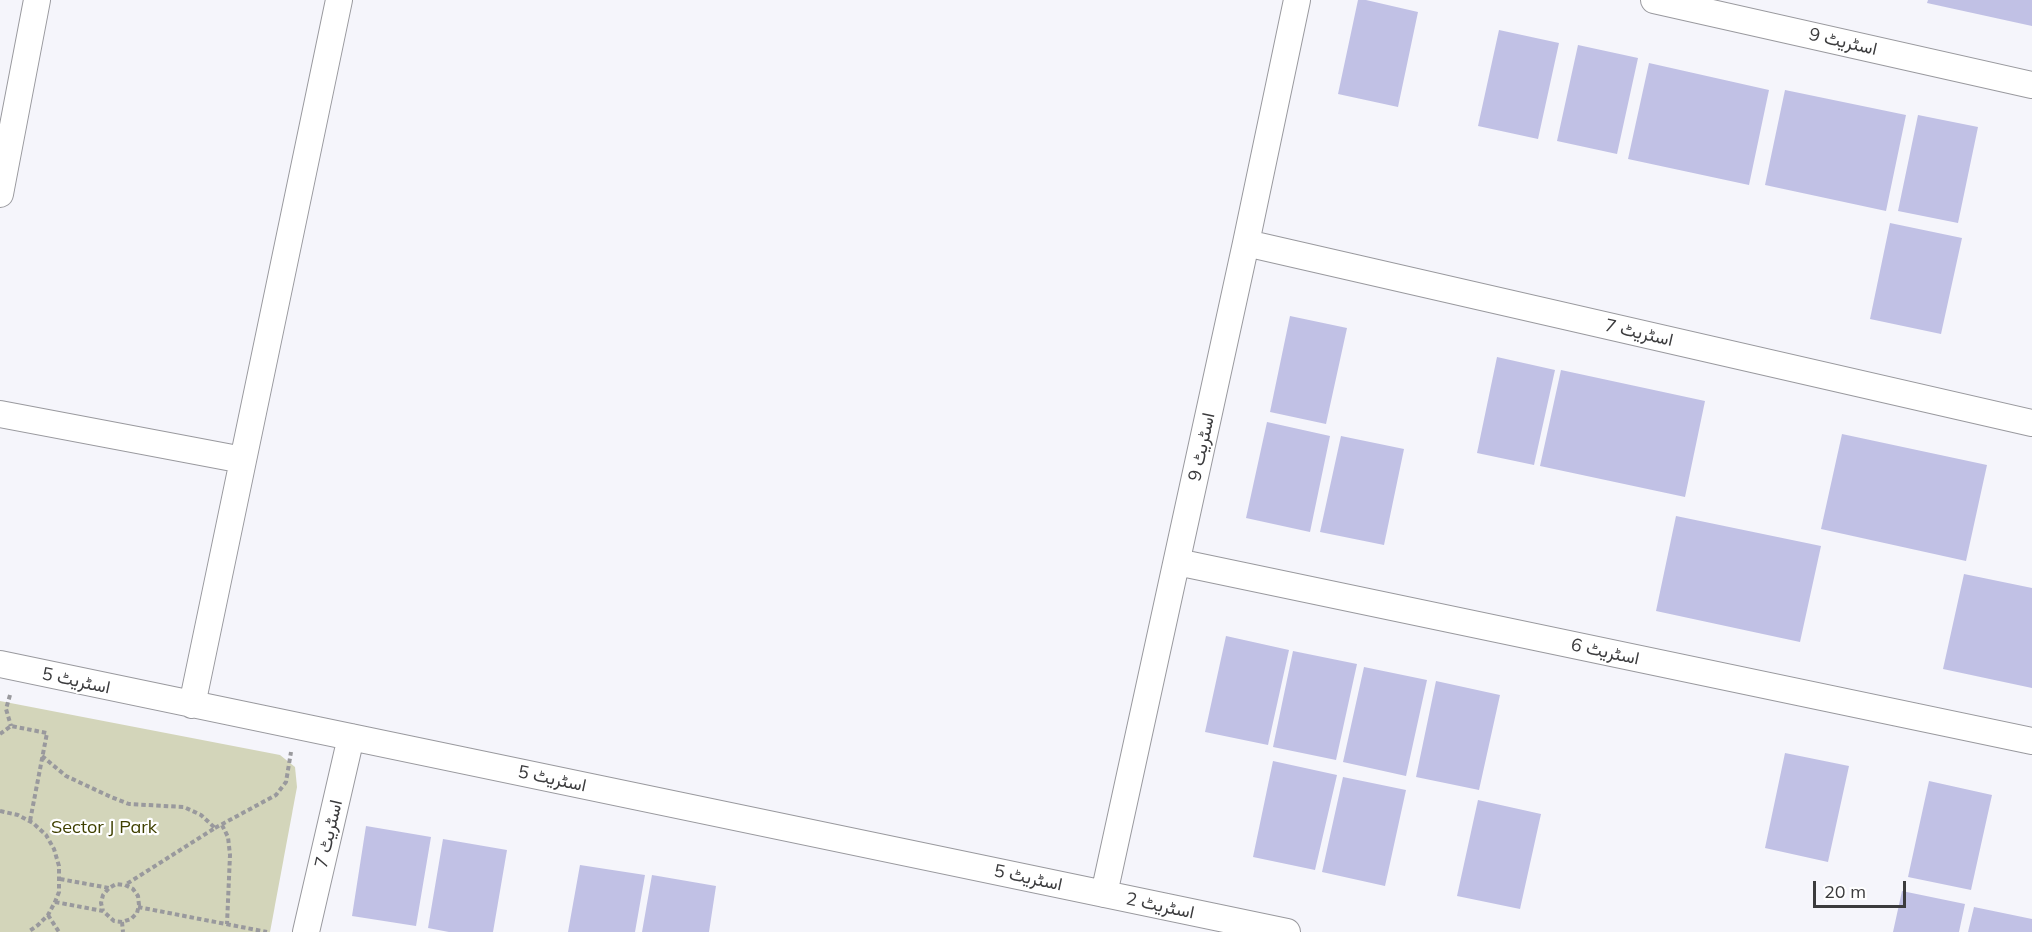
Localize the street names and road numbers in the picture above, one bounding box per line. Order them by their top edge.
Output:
street label: اسٹریٹ 9 [1807,24,1879,60]
street label: اسٹریٹ 7 [1603,315,1675,351]
street label: اسٹریٹ 9 [1184,411,1220,483]
street label: اسٹریٹ 6 [1569,634,1641,670]
street label: اسٹریٹ 5 [40,663,112,699]
street label: اسٹریٹ 5 [516,761,588,797]
street label: اسٹریٹ 7 [311,798,347,870]
street label: اسٹریٹ 5 [992,860,1064,896]
street label: اسٹریٹ 2 [1124,888,1196,924]

